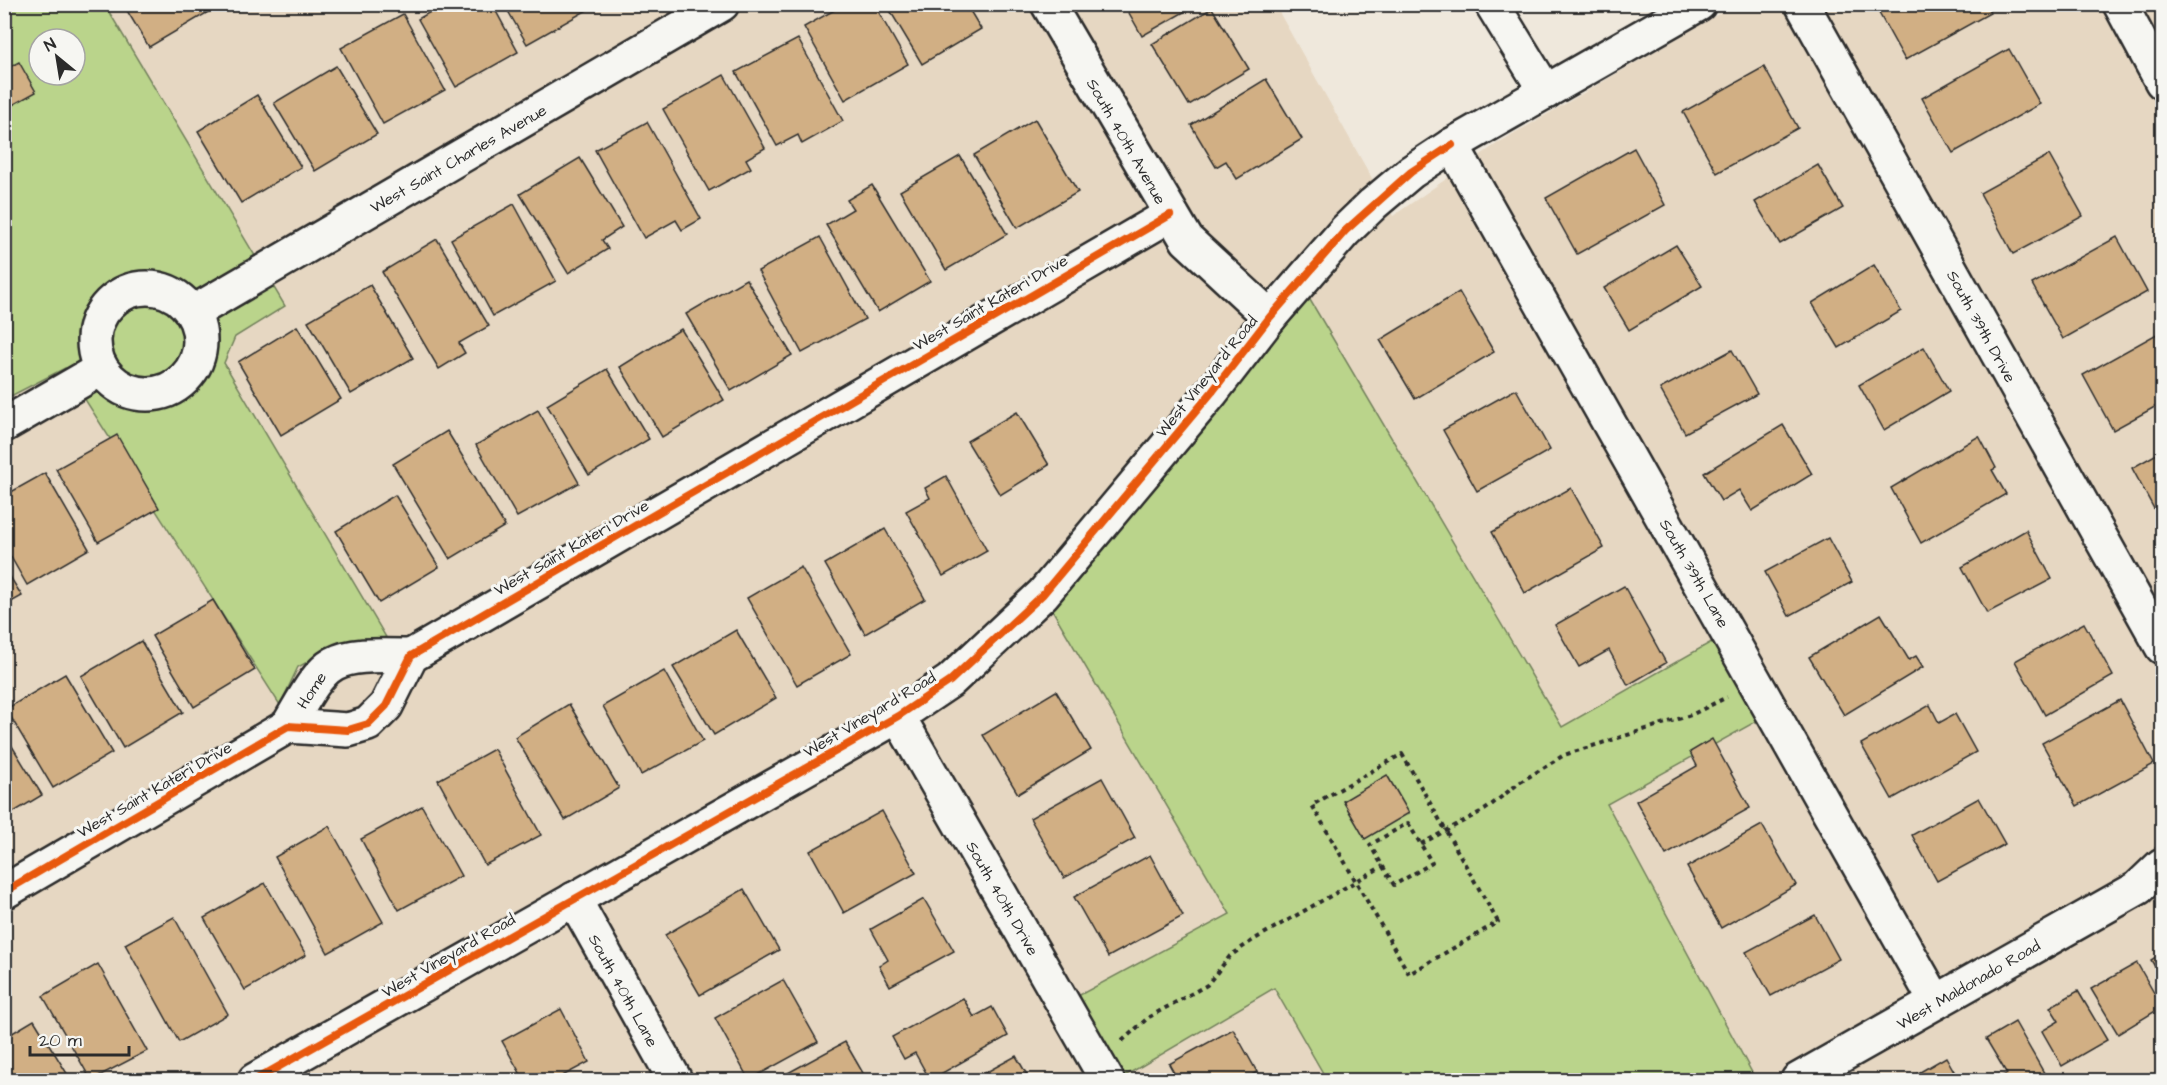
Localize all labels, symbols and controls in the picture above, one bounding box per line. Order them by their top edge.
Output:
north arrow [27,27,87,87]
text: N [40,33,60,57]
street label: South 40th Avenue [1081,75,1171,209]
street label: West Saint Charles Avenue [366,99,551,218]
street label: West Saint Kateri Drive [909,249,1072,356]
street label: South 39th Drive [1941,267,2021,387]
street label: West Vineyard Road [1151,311,1264,443]
street label: West Saint Kateri Drive [490,494,653,601]
street label: South 39th Lane [1654,515,1734,632]
street label: West Vineyard Road [799,667,940,764]
street label: Home [292,668,332,713]
street label: West Saint Kateri Drive [73,736,236,843]
street label: South 40th Drive [960,837,1044,960]
street label: West Vineyard Road [378,909,520,1004]
street label: South 40th Lane [583,930,663,1051]
street label: West Maldonado Road [1893,935,2044,1035]
scale bar [30,1019,129,1057]
text: 20 m [39,1028,82,1053]

